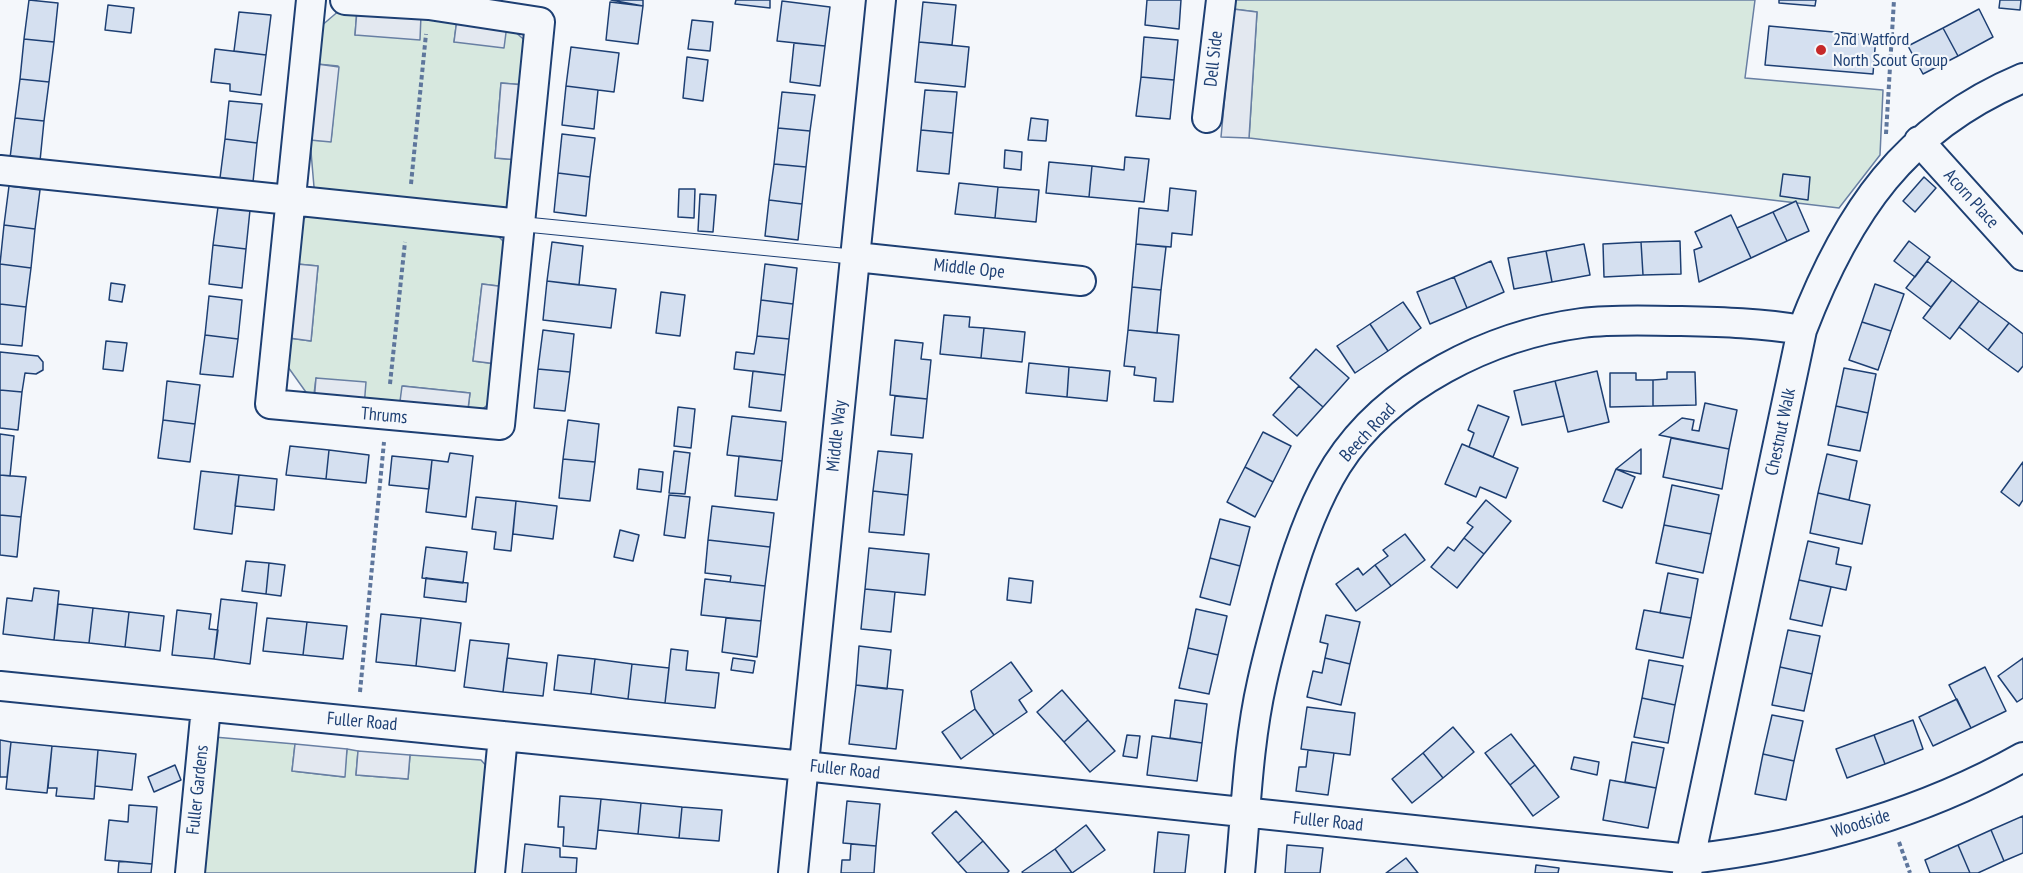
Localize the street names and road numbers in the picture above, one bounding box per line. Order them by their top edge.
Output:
street label: Dell Side [1200,30,1228,88]
street label: Acorn Place [1939,165,2003,233]
street label: Middle Ope [932,255,1006,283]
street label: Chestnut Walk [1761,386,1801,478]
street label: Middle Way [823,399,851,473]
street label: Beech Road [1336,399,1400,467]
street label: Thrums [360,403,408,429]
street label: Fuller Road [326,708,398,736]
street label: Fuller Gardens [183,744,213,836]
street label: Fuller Road [809,756,881,784]
street label: Woodside [1829,805,1893,843]
street label: Fuller Road [1292,808,1364,836]

